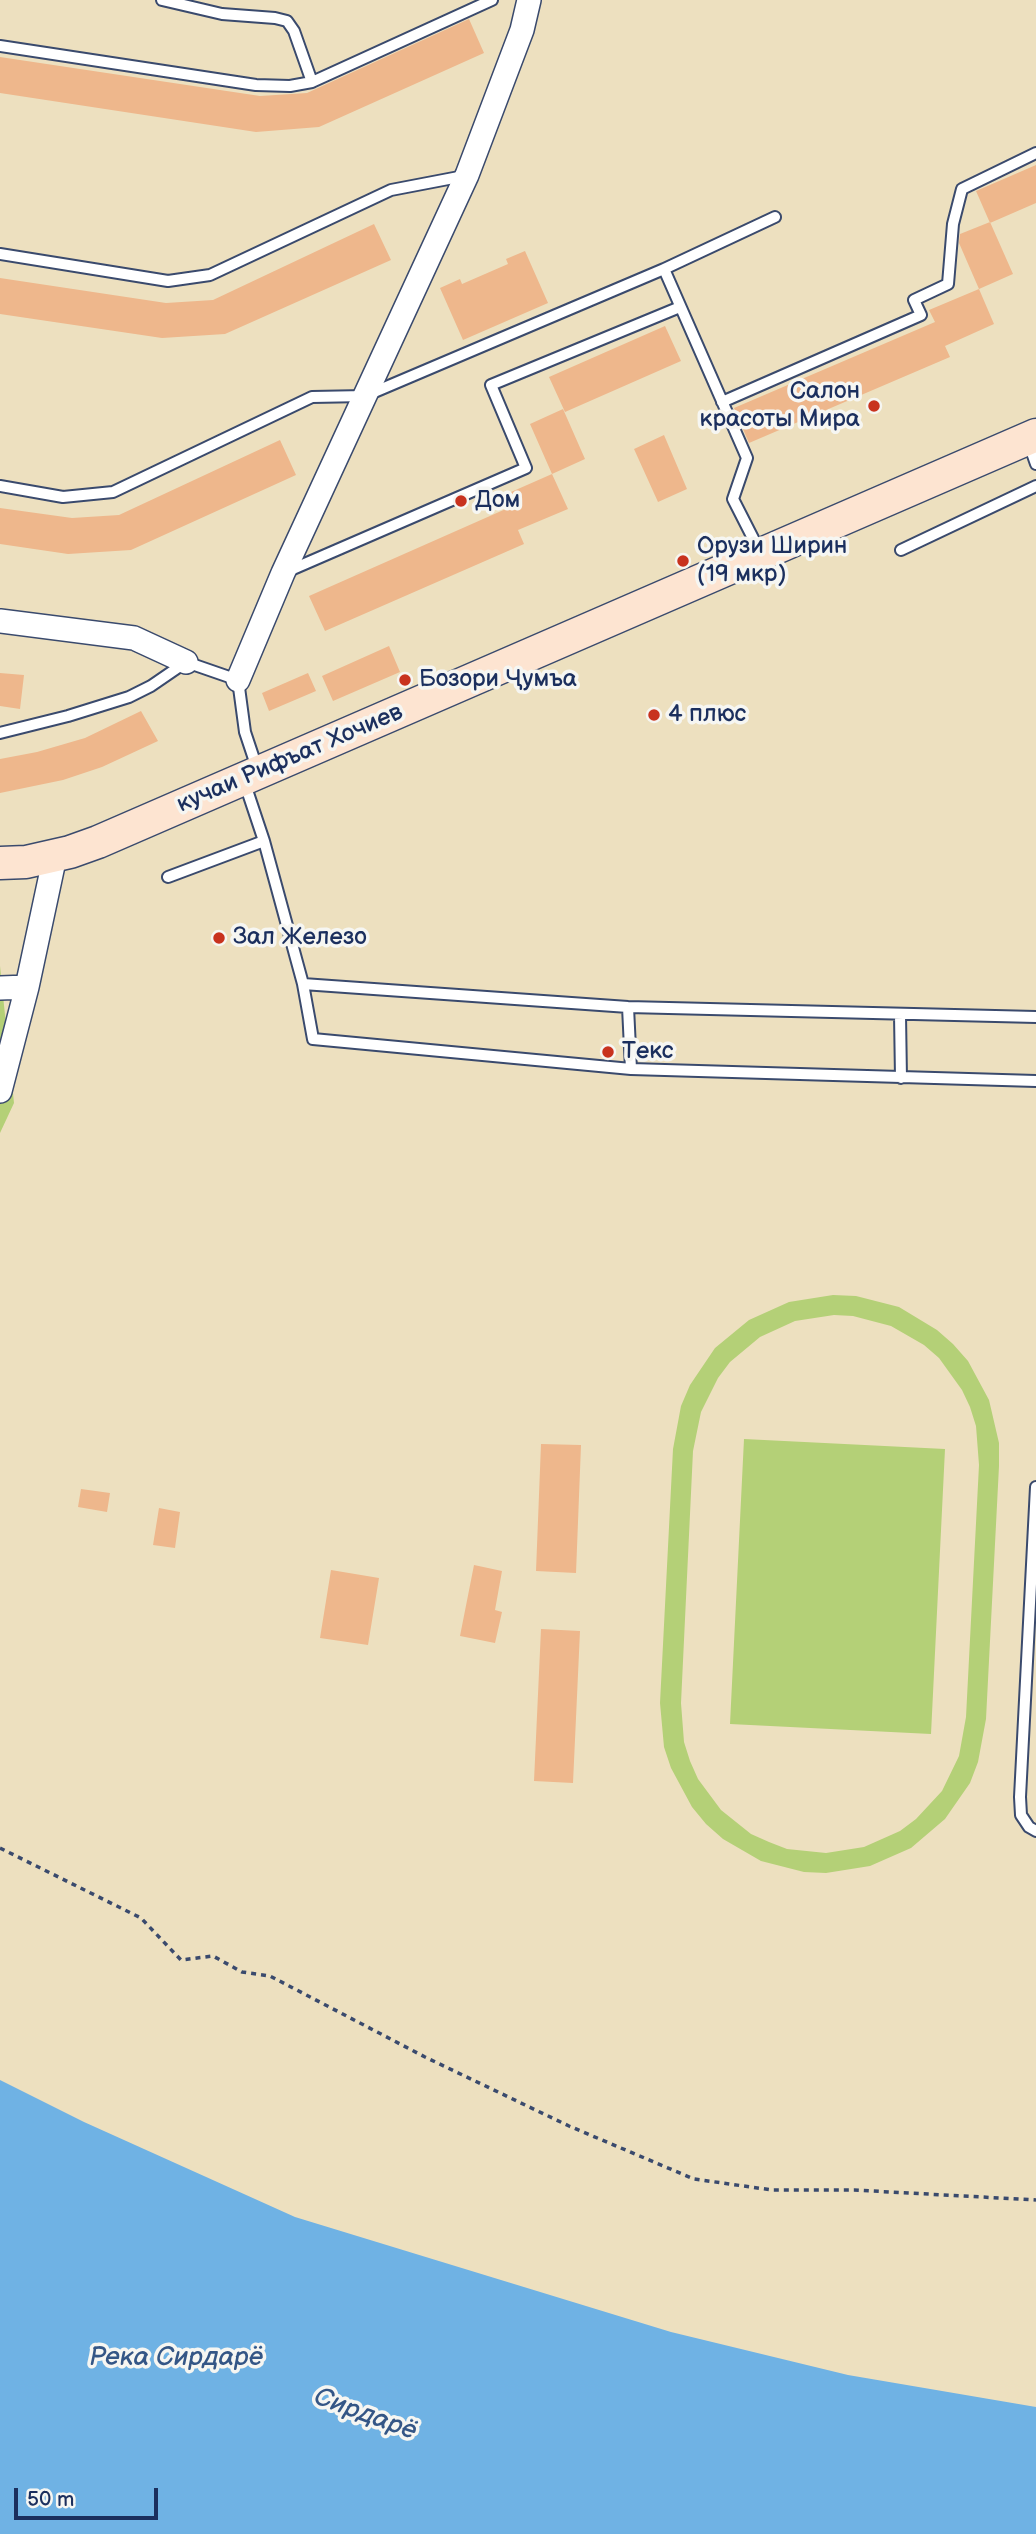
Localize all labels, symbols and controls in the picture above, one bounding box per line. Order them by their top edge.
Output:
place label: Салон красоты Мира [700,378,860,434]
marker: Салон красоты Мира [866,398,882,414]
place label: Дом [475,487,520,515]
marker: Дом [453,493,469,509]
place label: Орузи Ширин (19 мкр) [697,533,847,589]
marker: Орузи Ширин (19 мкр) [675,553,691,569]
place label: Бозори Ҷумъа [419,666,577,694]
marker: Бозори Ҷумъа [397,672,413,688]
street label: кучаи Рифъат Хочиев [173,698,407,820]
place label: 4 плюс [668,701,746,729]
marker: 4 плюс [646,707,662,723]
place label: Зал Железо [233,924,367,952]
marker: Зал Железо [211,930,227,946]
place label: Текс [622,1038,673,1066]
marker: Текс [600,1044,616,1060]
water label: Река Сирдарё [89,2342,263,2374]
water label: Сирдарё [309,2382,421,2448]
scale bar [18,2474,161,2518]
text: 50 m [27,2487,74,2512]

